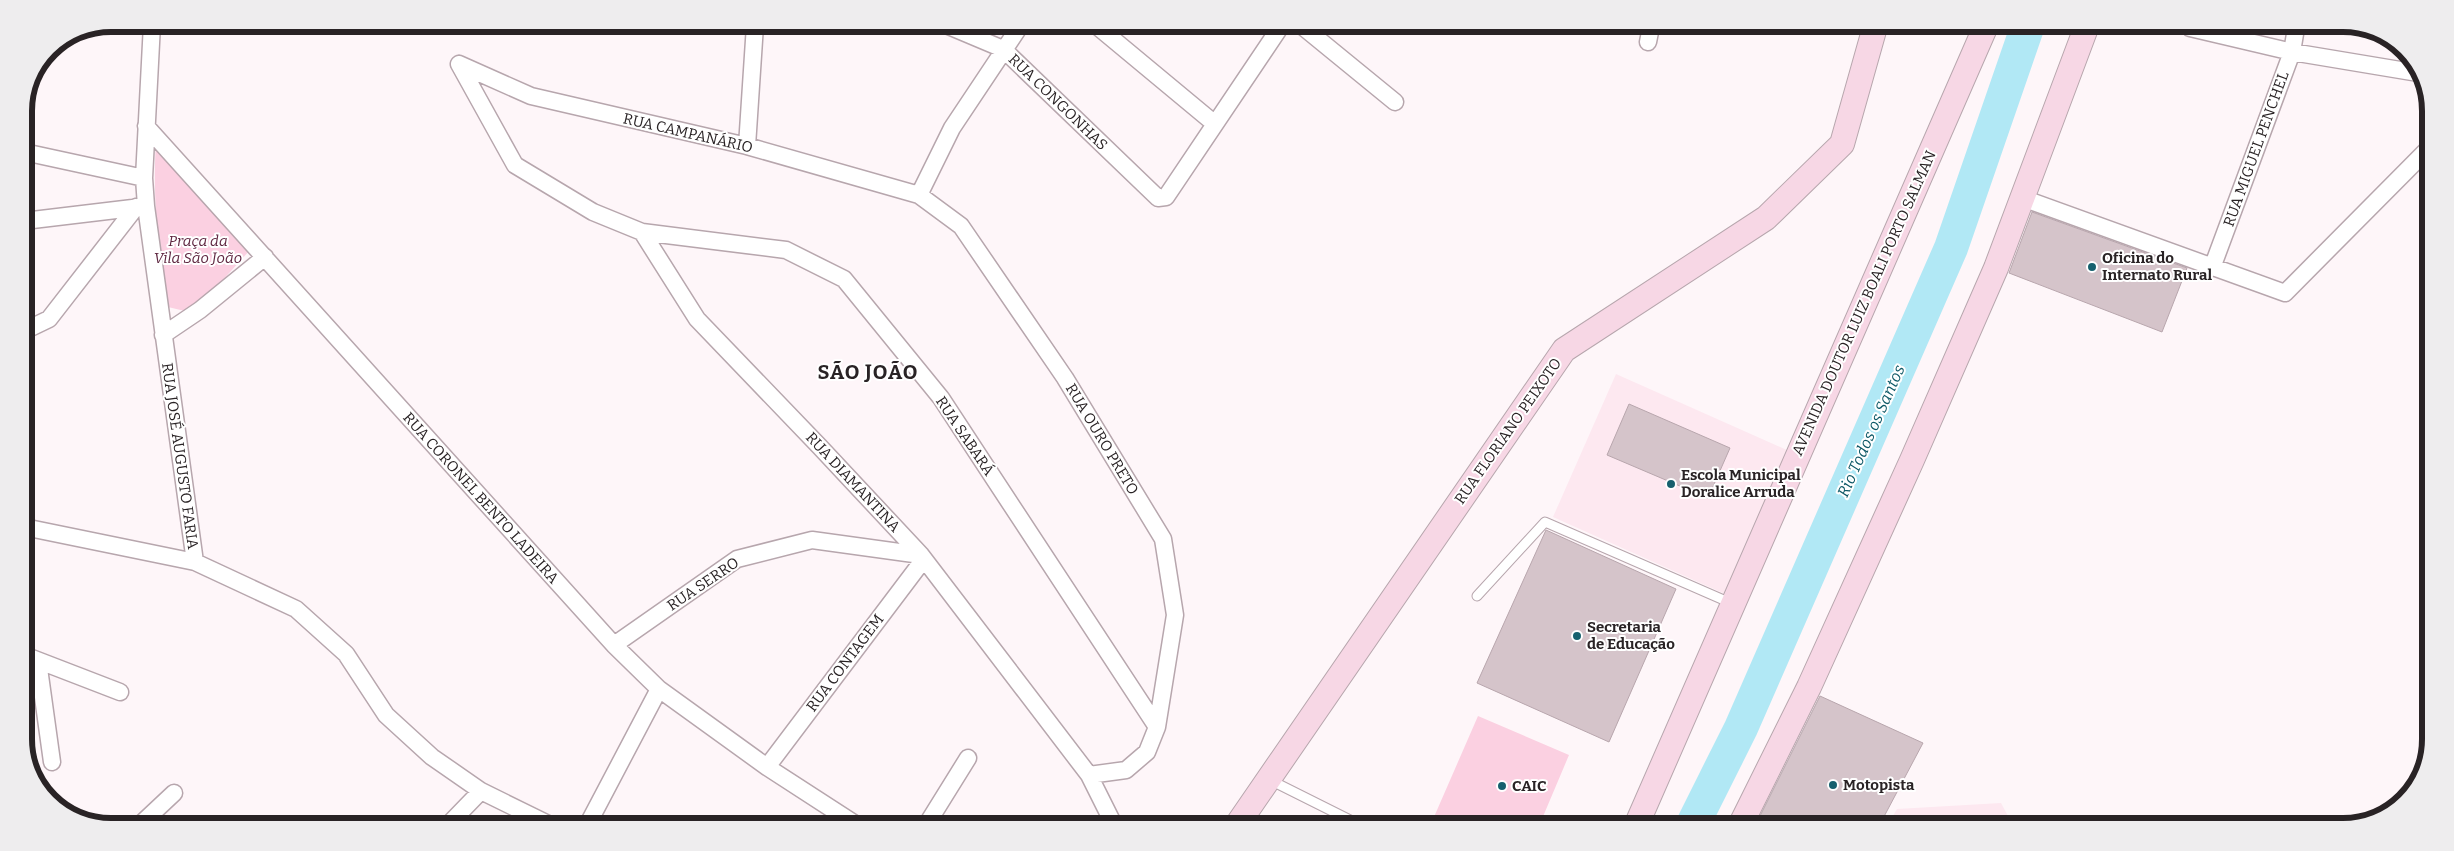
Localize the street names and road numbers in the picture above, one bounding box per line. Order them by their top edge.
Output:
street label: RUA CONGONHAS [1005,50,1111,154]
street label: RUA MIGUEL PENCHEL [2219,69,2293,229]
street label: RUA CAMPANÁRIO [621,109,755,157]
street label: AVENIDA DOUTOR LUIZ BOALI PORTO SALMAN [1788,148,1940,458]
street label: RUA FLORIANO PEIXOTO [1451,355,1565,507]
street label: RUA JOSÉ AUGUSTO FARIA [158,362,202,551]
street label: RUA OURO PRETO [1062,380,1142,498]
street label: RUA SABARÁ [932,393,998,479]
street label: RUA CORONEL BENTO LADEIRA [399,409,563,588]
street label: RUA DIAMANTINA [802,428,904,536]
street label: RUA SERRO [664,553,742,615]
street label: RUA CONTAGEM [803,611,887,715]

